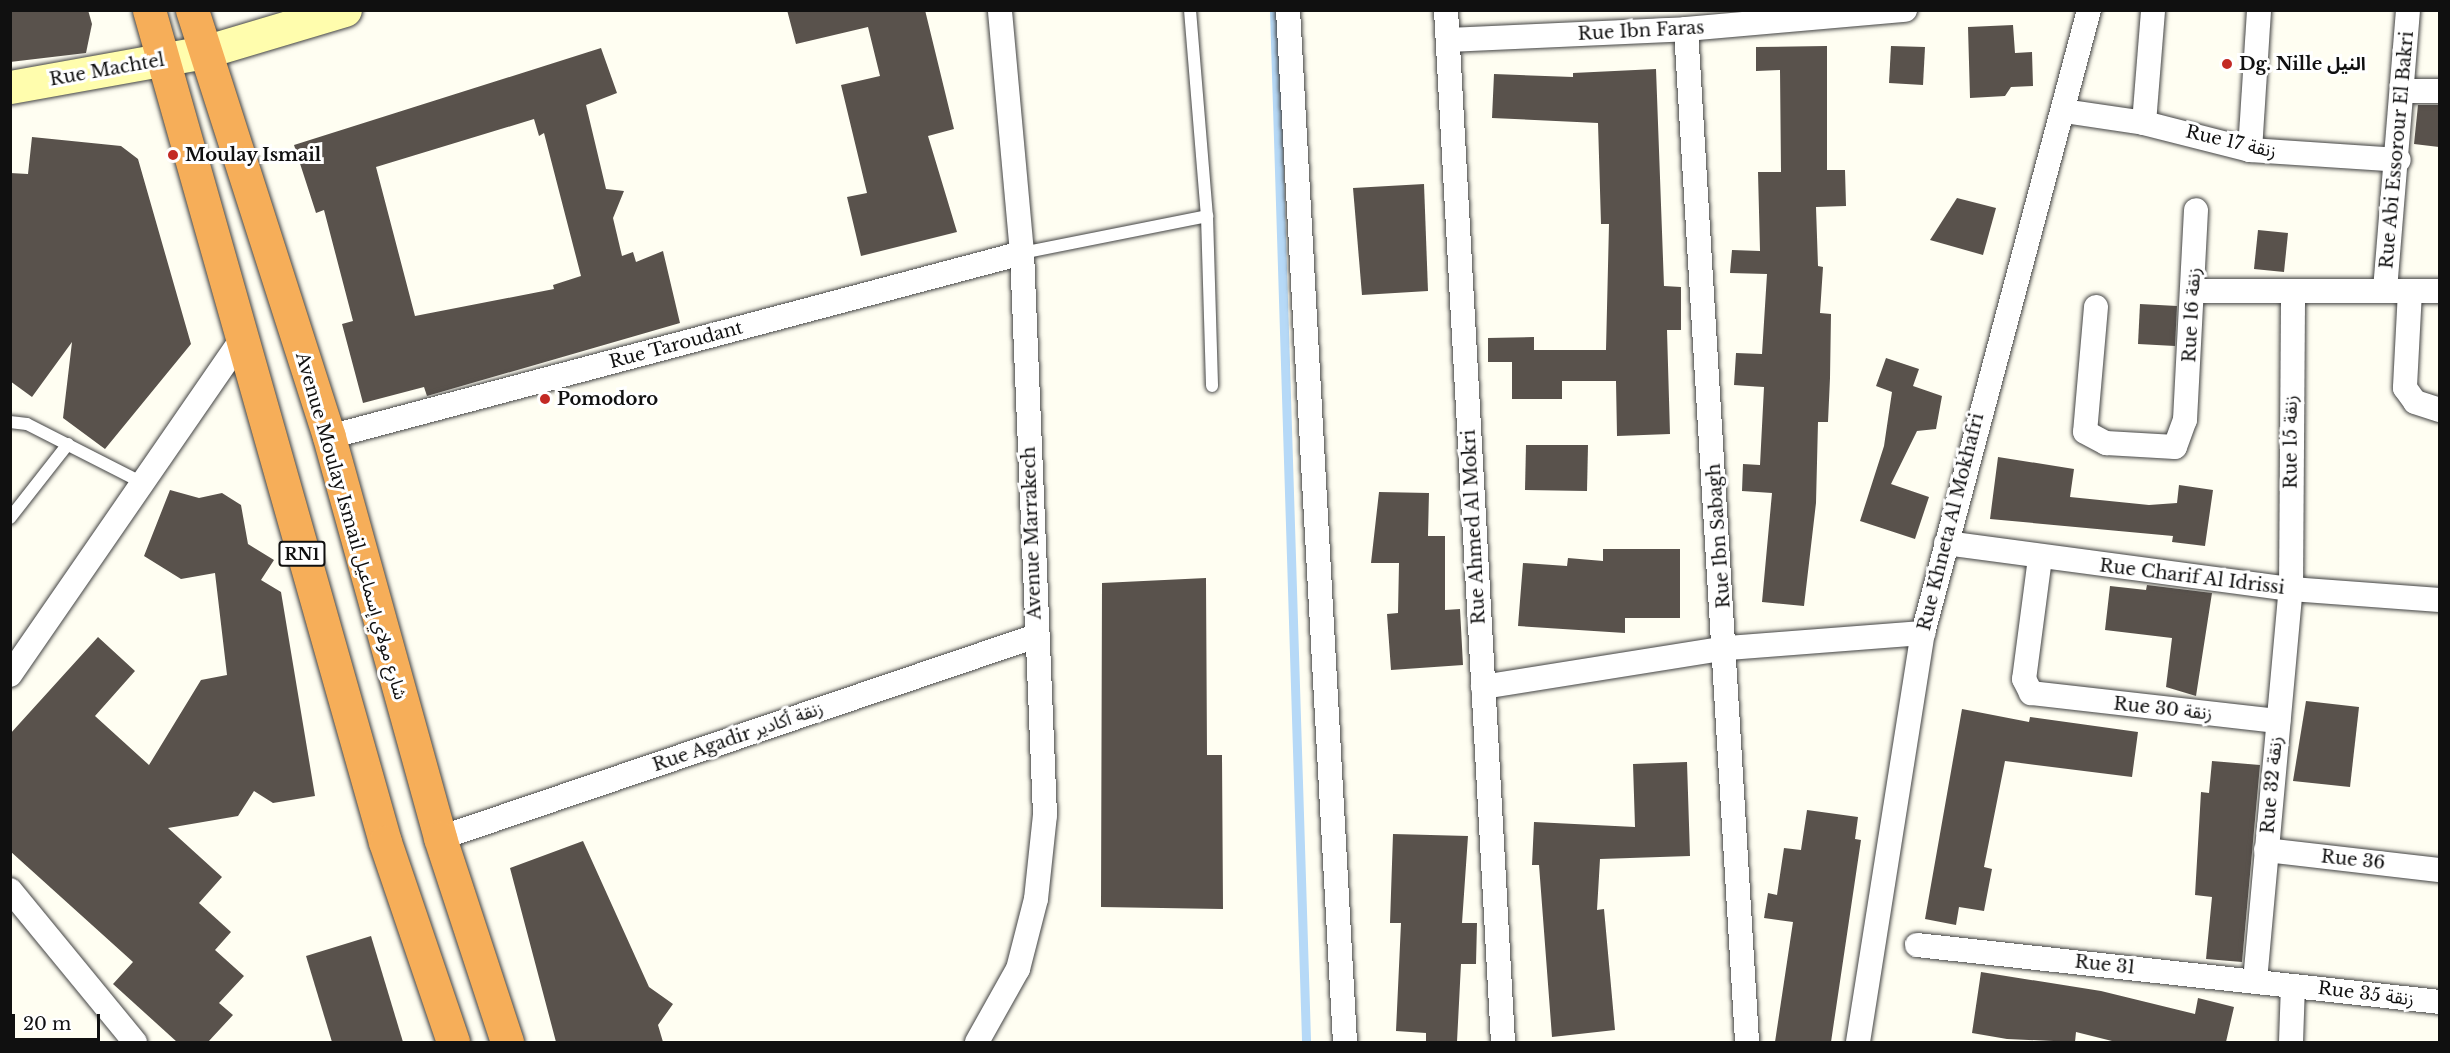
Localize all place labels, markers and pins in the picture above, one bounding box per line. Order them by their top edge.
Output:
place label: Dg. Nille النيل [2239,53,2366,75]
marker: Dg. Nille النيل [2220,57,2234,71]
place label: Moulay Ismail [185,144,322,166]
marker: Moulay Ismail [166,148,180,162]
place label: Pomodoro [557,388,658,410]
marker: Pomodoro [538,392,552,406]

